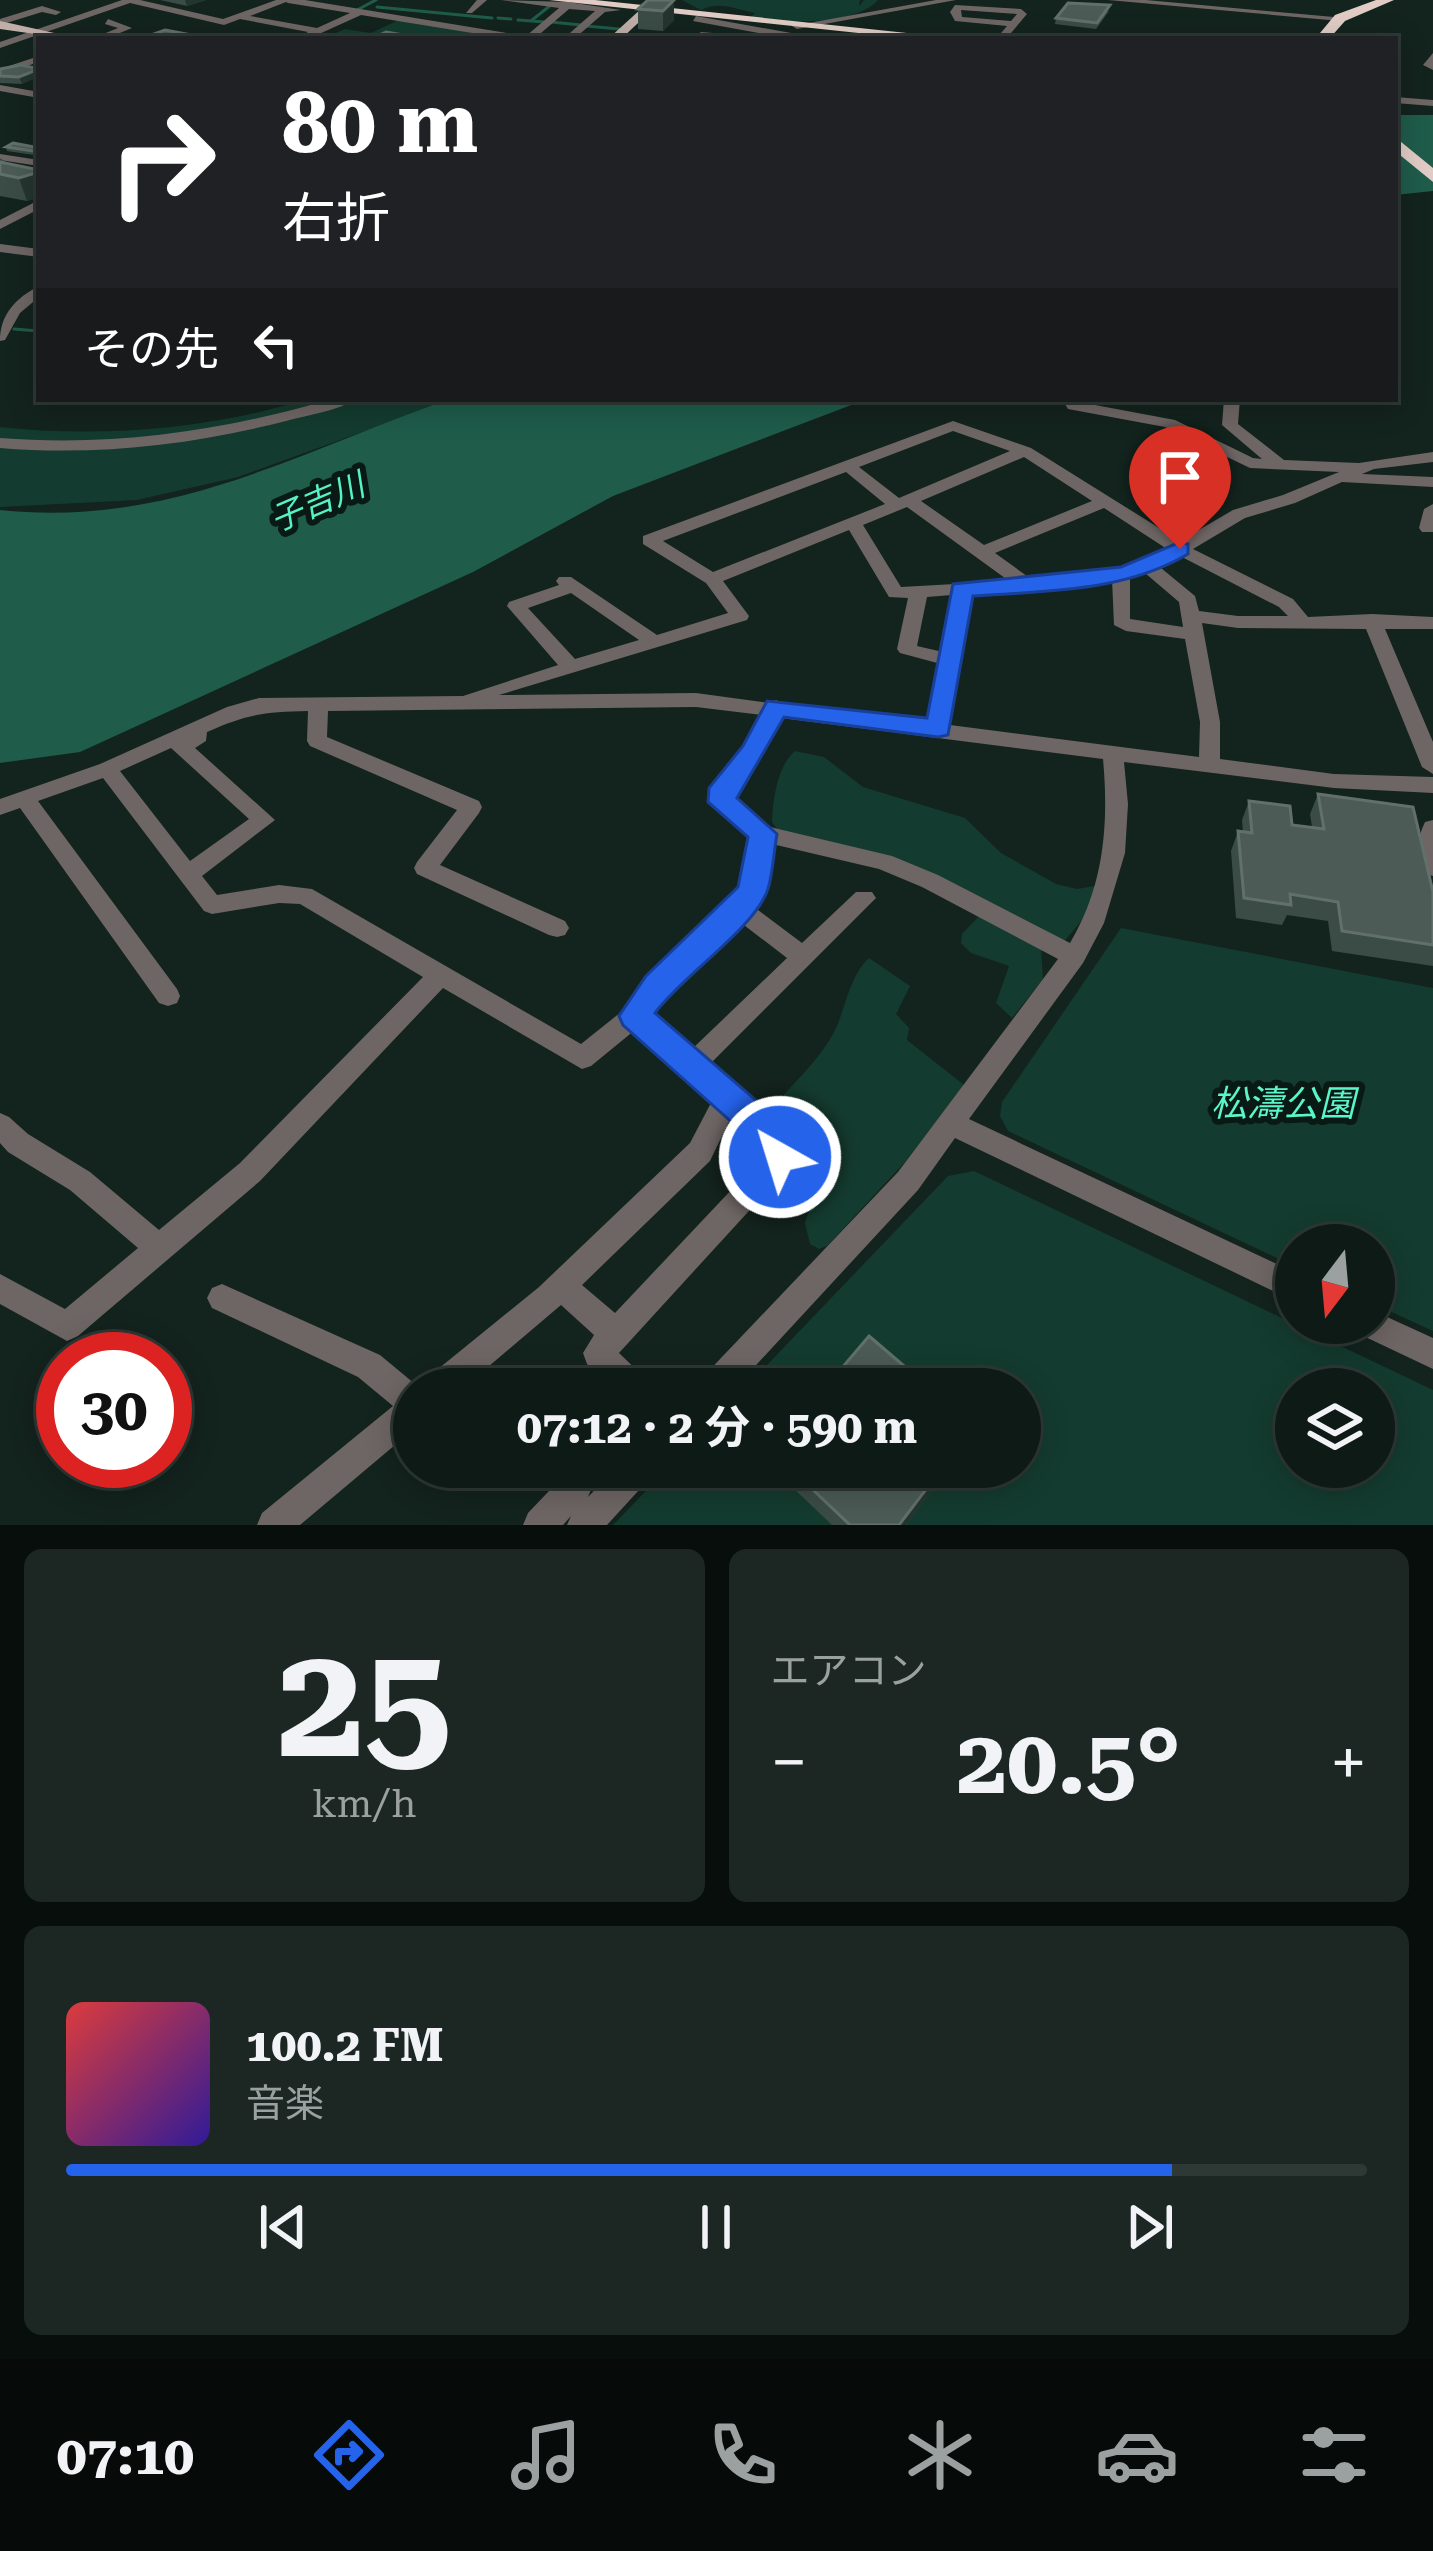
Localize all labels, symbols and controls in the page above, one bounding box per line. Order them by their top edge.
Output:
text: 80 m [282,74,478,172]
icon: right [84,84,240,240]
text: 右折 [282,187,390,250]
icon: left [243,312,309,378]
text: その先 [84,323,219,376]
pin [1129,426,1231,549]
icon: arrive [1147,444,1213,510]
water label: 子吉川 [264,464,373,539]
park label: 松濤公園 [1211,1083,1360,1125]
position arrow [717,1094,843,1220]
north arrow [1275,1224,1395,1344]
map controls [1275,1224,1395,1488]
speed limit sign: 30 [36,1332,192,1488]
button: layers [1275,1368,1395,1488]
text: 07:12 · 2 分 · 590 m [517,1401,917,1454]
text: 25 [277,1611,452,1794]
text: エアコン [771,1648,927,1694]
text: 20.5° [957,1710,1181,1815]
text: − [771,1724,807,1801]
text: + [1330,1724,1367,1801]
text: km/h [312,1781,416,1827]
text: 100.2 FM [246,2019,444,2072]
text: 音楽 [246,2081,324,2127]
icon: previous [250,2194,316,2260]
icon: pause [683,2194,749,2260]
icon: next [1117,2194,1183,2260]
icon: directions [307,2413,391,2497]
icon: music [504,2413,588,2497]
icon: phone [701,2413,785,2497]
icon: climate [898,2413,982,2497]
icon: car [1095,2413,1179,2497]
icon: filters [1292,2413,1376,2497]
text: 07:10 [57,2424,194,2487]

